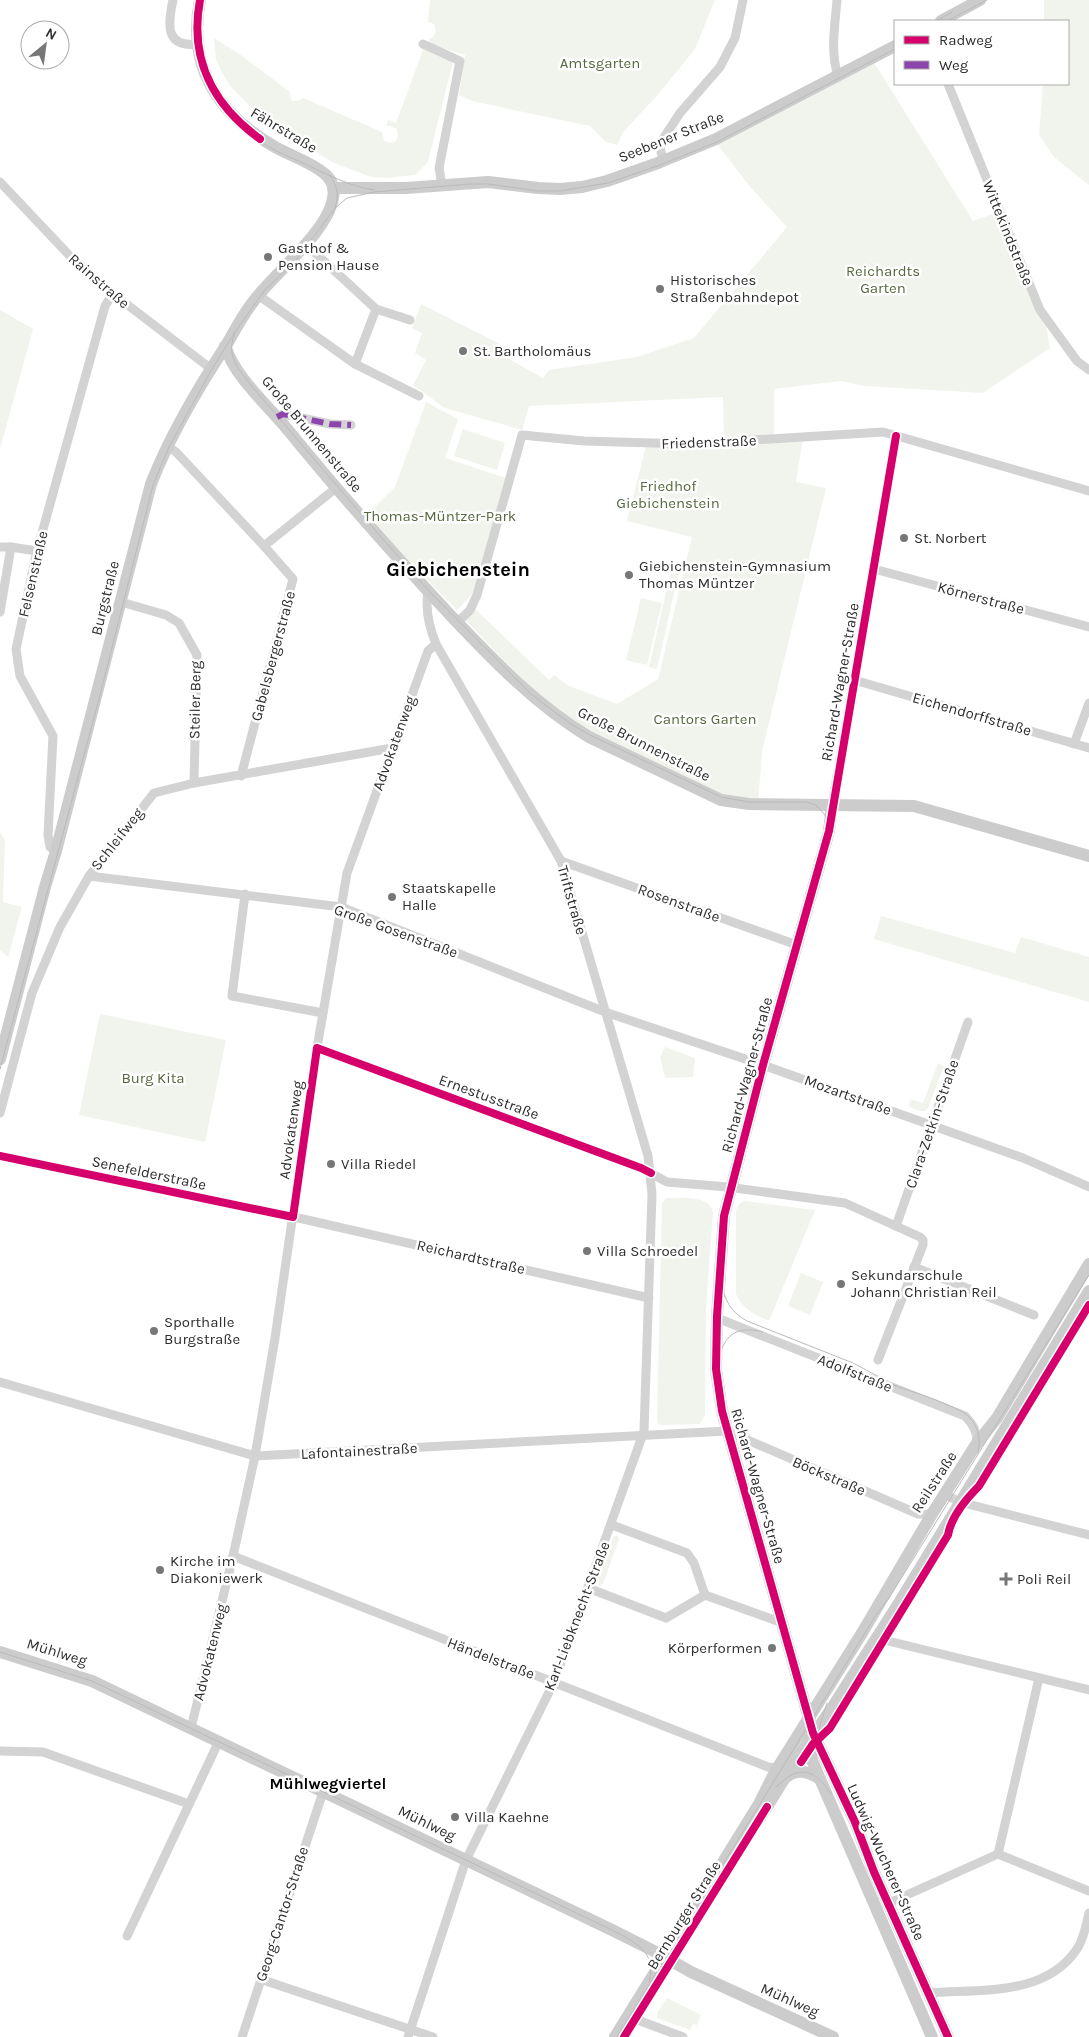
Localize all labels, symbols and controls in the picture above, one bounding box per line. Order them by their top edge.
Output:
north arrow [20,20,70,70]
legend [894,20,1069,85]
text: N [43,24,60,44]
text: Radweg [939,31,993,49]
park label: Amtsgarten [560,54,640,72]
text: Weg [939,56,969,74]
street label: Fährstraße [248,103,320,157]
street label: Seebener Straße [616,108,726,166]
street label: Wittekindstraße [979,178,1037,288]
place label: Gasthof & Pension Hause [278,239,379,274]
street label: Rainstraße [65,250,133,312]
marker: Gasthof & Pension Hause [262,251,274,263]
park label: Reichardts Garten [846,262,920,297]
place label: Historisches Straßenbahndepot [670,271,799,306]
marker: Historisches Straßenbahndepot [654,283,666,295]
place label: St. Bartholomäus [473,342,592,360]
marker: St. Bartholomäus [457,345,469,357]
street label: Große Brunnenstraße [258,372,366,496]
street label: Friedenstraße [661,431,757,453]
park label: Friedhof Giebichenstein [616,477,720,512]
park label: Thomas-Müntzer-Park [364,507,516,525]
street label: Felsenstraße [14,529,52,619]
place label: St. Norbert [914,529,987,547]
marker: St. Norbert [898,532,910,544]
place label: Giebichenstein-Gymnasium Thomas Müntzer [639,557,831,592]
district label: Giebichenstein [386,558,530,581]
street label: Burgstraße [87,559,123,637]
marker: Giebichenstein-Gymnasium Thomas Müntzer [623,569,635,581]
street label: Körnerstraße [936,578,1026,618]
street label: Gabelsbergerstraße [247,589,299,723]
street label: Richard-Wagner-Straße [817,601,863,763]
street label: Steiler Berg [185,660,205,739]
street label: Eichendorffstraße [910,688,1034,740]
street label: Advokatenweg [369,693,420,793]
street label: Große Brunnenstraße [575,703,713,785]
park label: Cantors Garten [654,710,756,728]
street label: Schleifweg [87,804,147,874]
street label: Triftstraße [554,863,590,937]
place label: Staatskapelle Halle [402,879,496,914]
street label: Rosenstraße [635,880,723,926]
marker: Staatskapelle Halle [386,891,398,903]
street label: Große Gosenstraße [332,900,460,962]
street label: Richard-Wagner-Straße [718,995,776,1155]
street label: Clara-Zetkin-Straße [901,1057,963,1191]
park label: Burg Kita [121,1069,185,1087]
street label: Ernestusstraße [436,1071,542,1123]
street label: Mozartstraße [802,1071,894,1119]
street label: Advokatenweg [275,1079,307,1180]
street label: Senefelderstraße [90,1152,208,1194]
place label: Villa Riedel [341,1155,416,1173]
marker: Villa Riedel [325,1158,337,1170]
street label: Reichardtstraße [415,1236,527,1278]
place label: Villa Schroedel [597,1242,698,1260]
marker: Villa Schroedel [581,1245,593,1257]
place label: Sekundarschule Johann Christian Reil [851,1266,997,1301]
marker: Sekundarschule Johann Christian Reil [835,1278,847,1290]
place label: Sporthalle Burgstraße [164,1313,240,1348]
marker: Sporthalle Burgstraße [148,1325,160,1337]
street label: Adolfstraße [815,1350,895,1396]
street label: Richard-Wagner-Straße [727,1406,789,1566]
street label: Lafontainestraße [300,1439,418,1463]
street label: Reilstraße [907,1448,961,1516]
street label: Böckstraße [790,1453,868,1499]
street label: Karl-Liebknecht-Straße [540,1539,614,1693]
place label: Kirche im Diakoniewerk [170,1552,263,1587]
marker: Kirche im Diakoniewerk [154,1564,166,1576]
place label: Poli Reil [1017,1570,1071,1588]
marker: Poli Reil [999,1572,1013,1586]
street label: Advokatenweg [189,1601,231,1702]
street label: Händelstraße [445,1633,537,1683]
street label: Mühlweg [25,1634,90,1670]
place label: Körperformen [668,1639,762,1657]
marker: Körperformen [766,1642,778,1654]
district label: Mühlwegviertel [270,1774,386,1793]
street label: Ludwig-Wucherer-Straße [843,1781,929,1943]
street label: Mühlweg [395,1801,459,1845]
place label: Villa Kaehne [465,1808,549,1826]
marker: Villa Kaehne [449,1811,461,1823]
street label: Georg-Cantor-Straße [252,1844,312,1984]
street label: Bernburger Straße [643,1857,725,1973]
street label: Mühlweg [758,1979,823,2021]

